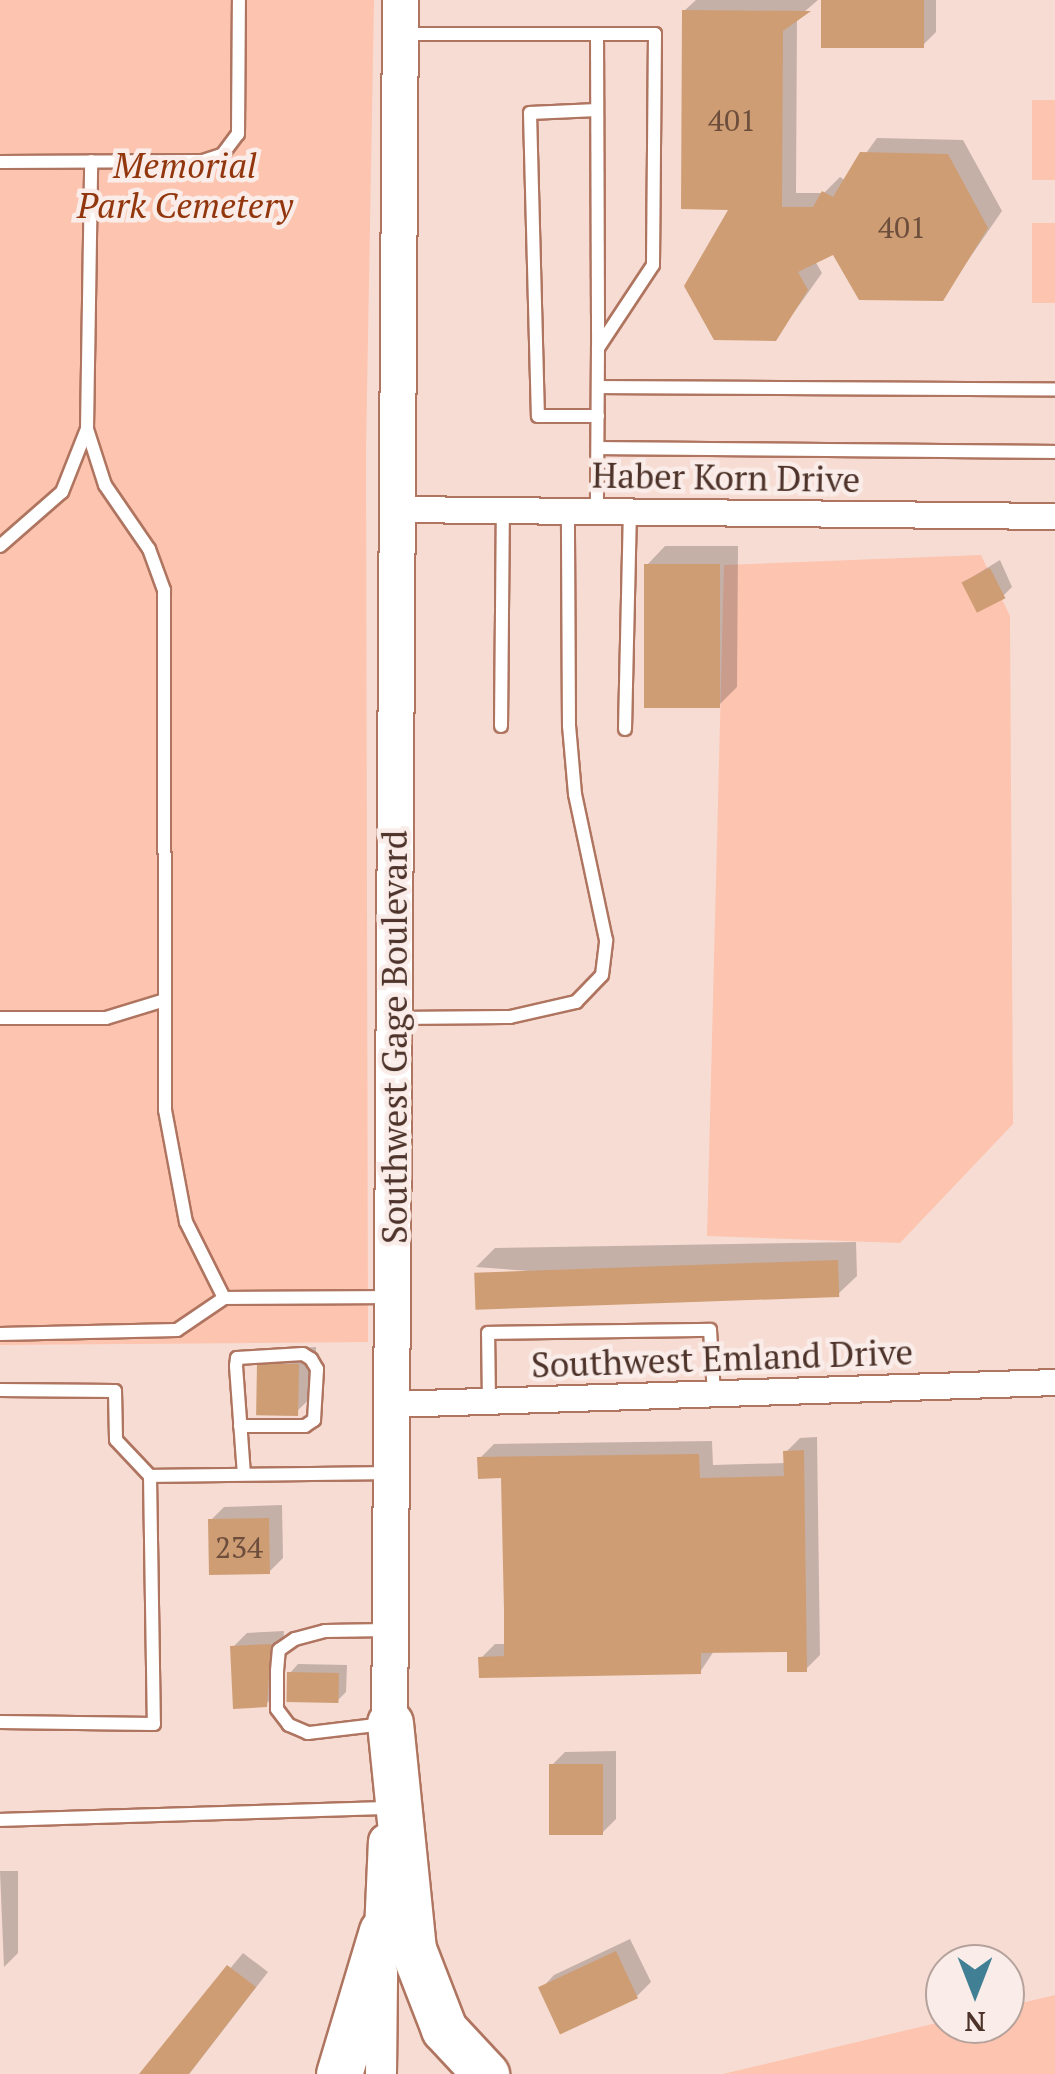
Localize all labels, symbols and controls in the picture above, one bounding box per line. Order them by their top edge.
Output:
house number: 401 [708,102,756,138]
park label: Memorial Park Cemetery [77,144,293,226]
house number: 401 [878,209,926,245]
street label: Haber Korn Drive [592,454,860,500]
street label: Southwest Gage Boulevard [373,830,415,1244]
street label: Southwest Emland Drive [530,1330,914,1386]
house number: 234 [215,1529,263,1565]
north arrow [925,1944,1025,2044]
text: N [964,2004,986,2041]

